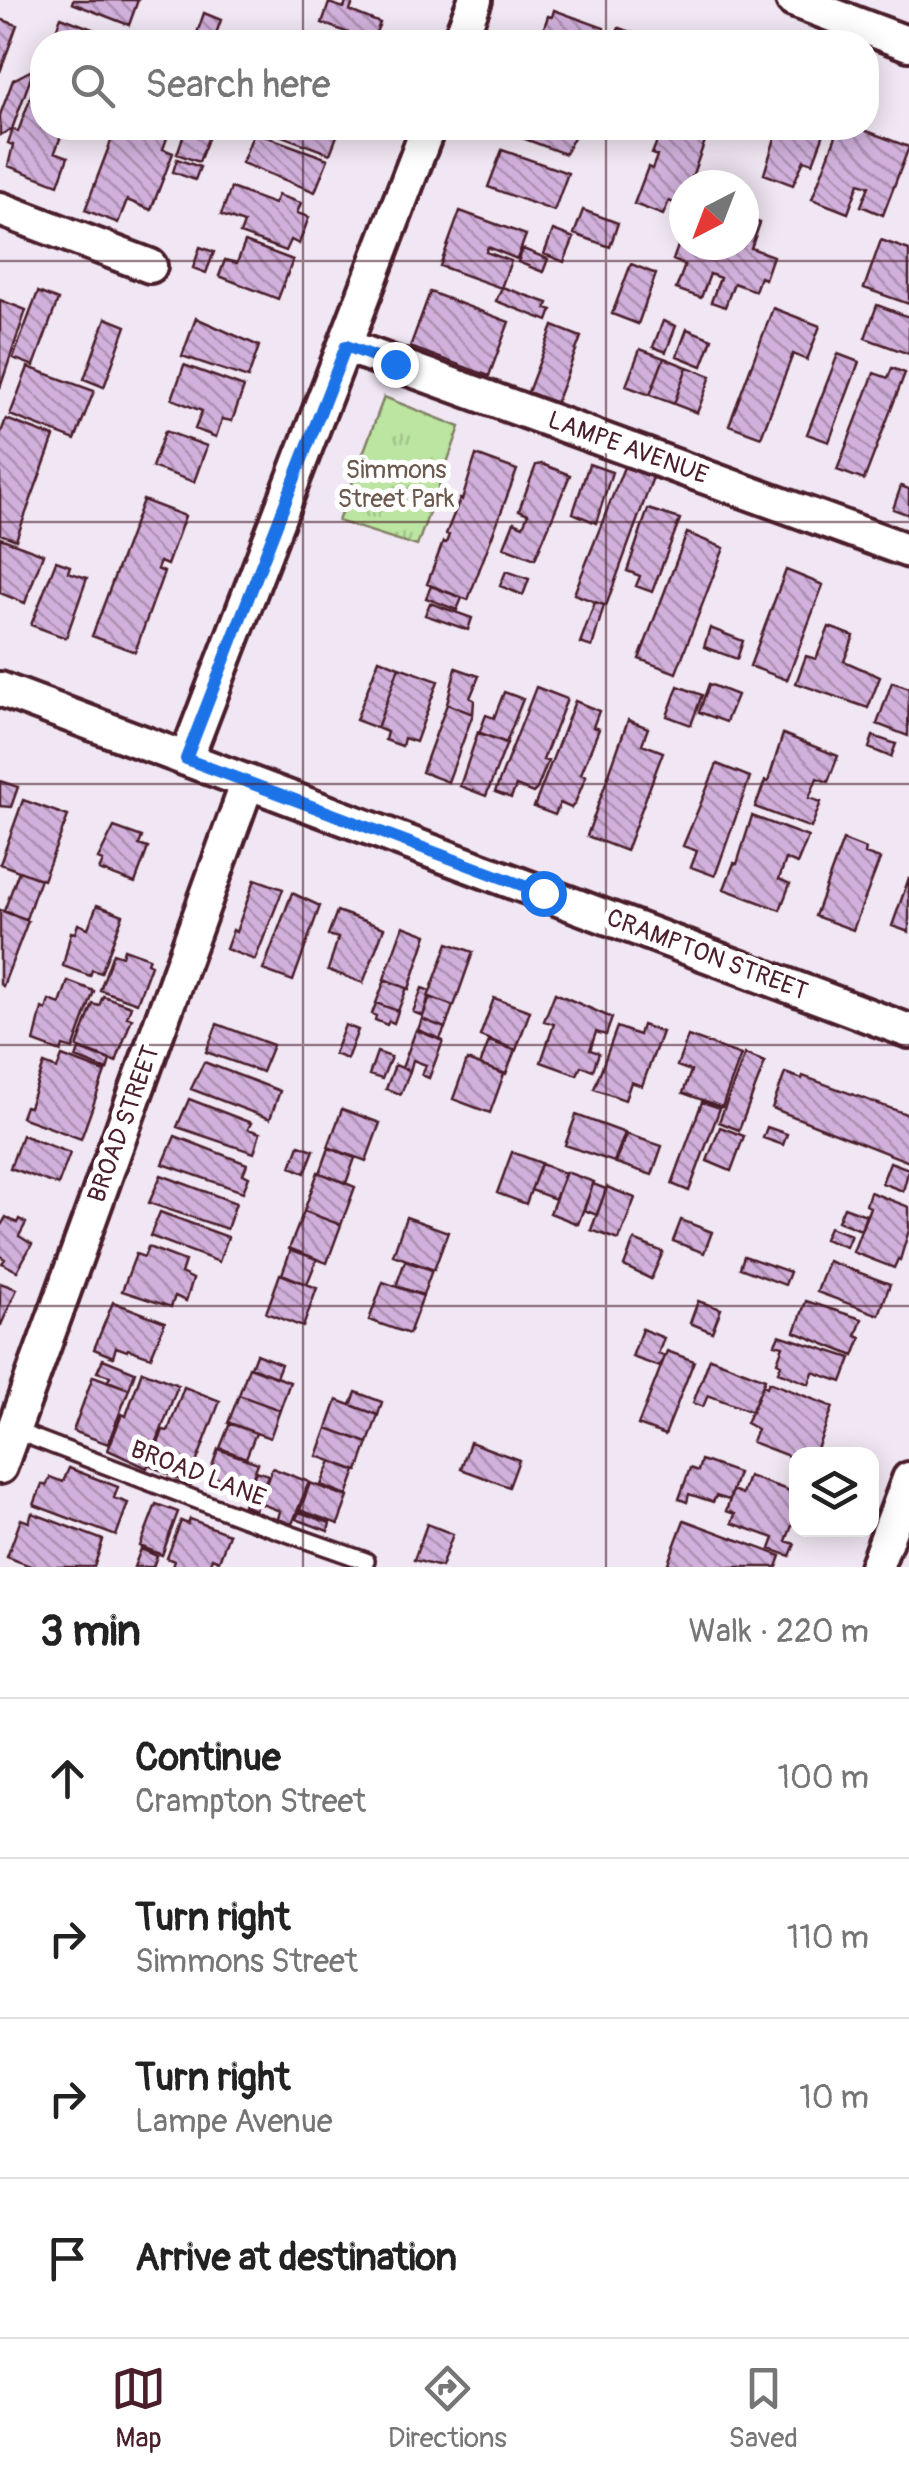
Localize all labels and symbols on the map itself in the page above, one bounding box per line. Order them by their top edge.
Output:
north arrow [669,170,759,260]
route end [373,342,419,388]
street label: LAMPE AVENUE [544,405,712,491]
park label: Simmons Street Park [337,455,455,515]
route start [521,871,567,917]
street label: CRAMPTON STREET [602,902,812,1008]
street label: BROAD STREET [81,1041,167,1207]
street label: BROAD LANE [126,1434,270,1514]

